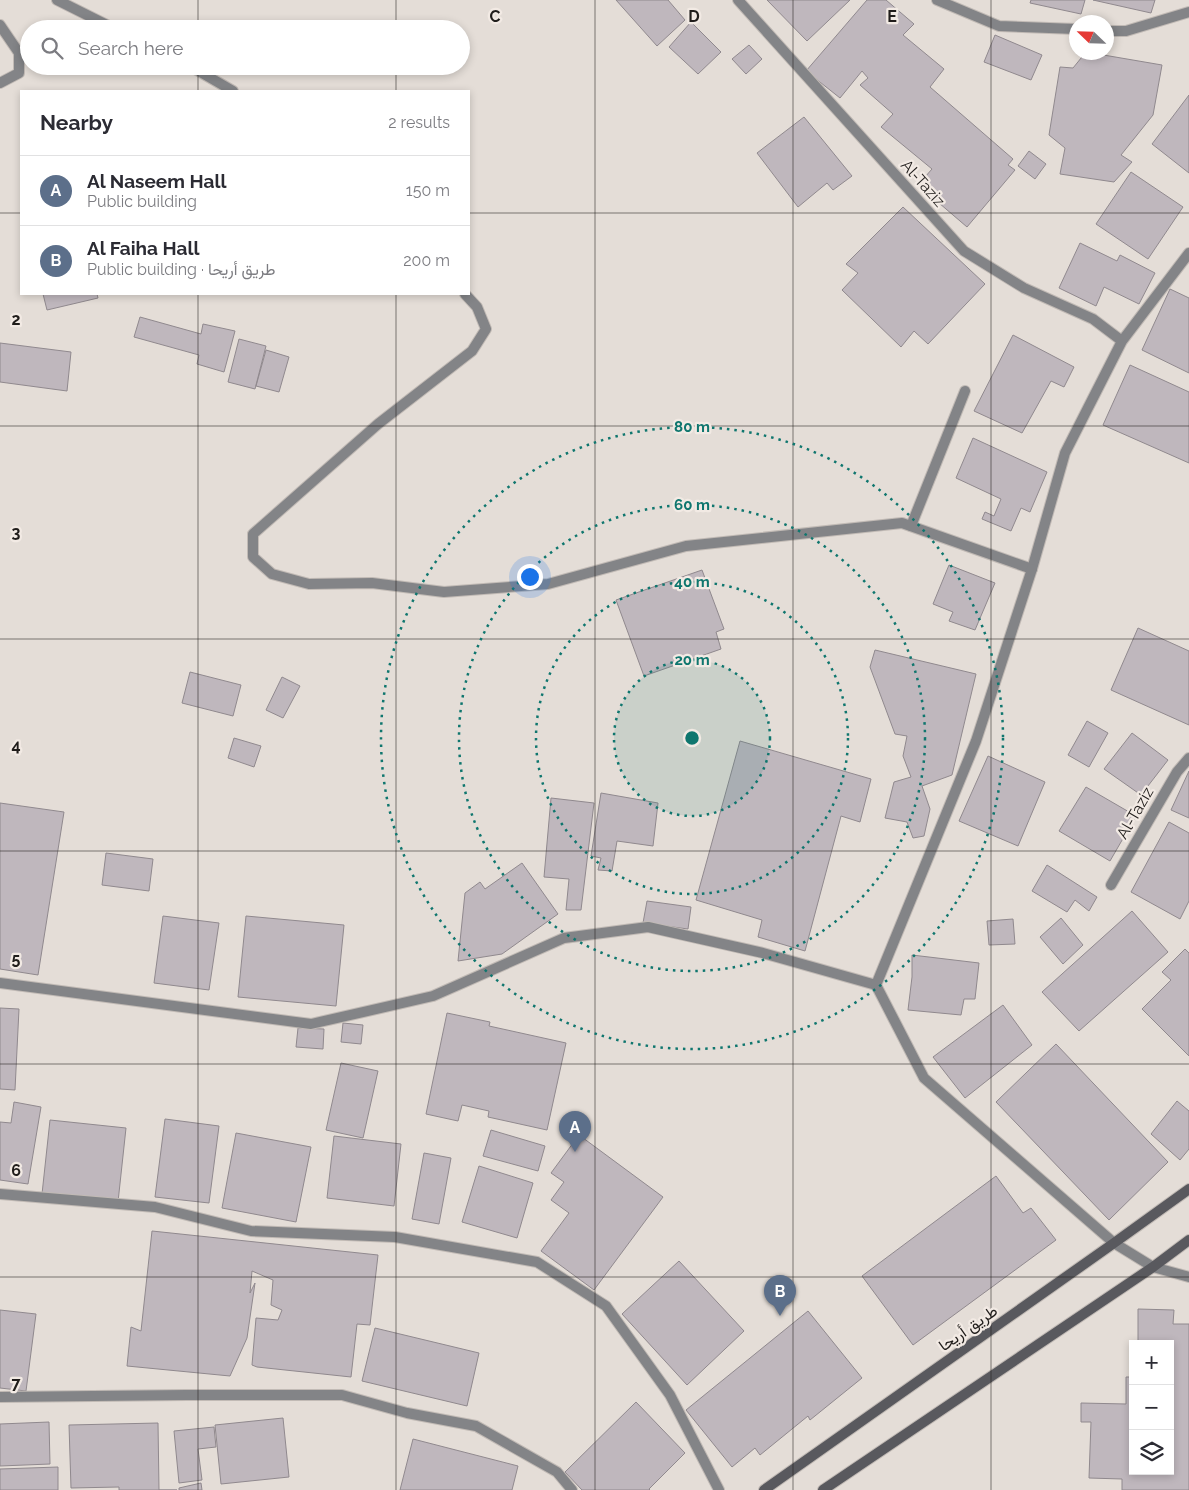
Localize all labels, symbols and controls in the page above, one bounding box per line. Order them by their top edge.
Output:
text: C [490,7,501,26]
text: D [688,7,700,26]
text: E [887,7,897,26]
north arrow [1069,15,1114,60]
search box [20,20,470,75]
icon: search [38,34,66,62]
text: Search here [78,37,184,59]
text: Nearby [40,110,113,135]
text: 2 results [388,113,450,132]
street label: Al-Taziz [897,156,949,210]
text: Al Naseem Hall [87,170,226,192]
text: A [51,181,61,200]
text: 150 m [406,181,450,200]
text: Public building [87,192,197,211]
text: Al Faiha Hall [87,237,200,259]
text: B [51,251,61,270]
text: 200 m [403,251,450,270]
text: Public building · طريق أريحا [87,260,275,279]
text: 2 [11,310,21,329]
text: 80 m [674,418,710,436]
text: 60 m [674,496,710,514]
text: 3 [12,523,21,542]
your location [517,564,543,590]
text: 40 m [674,573,710,591]
text: 20 m [674,651,710,669]
centre of rings [683,729,701,747]
text: 4 [11,736,21,755]
street label: Al-Taziz [1113,784,1157,842]
text: 5 [12,949,21,968]
pin: A [559,1111,591,1152]
text: 6 [11,1161,21,1180]
pin: B [764,1275,796,1316]
street label: طريق أريحا [935,1301,1002,1356]
map controls [1129,1340,1174,1475]
button: + [1129,1340,1174,1385]
text: 7 [12,1374,21,1393]
button: − [1129,1385,1174,1430]
button: layers [1129,1430,1174,1475]

